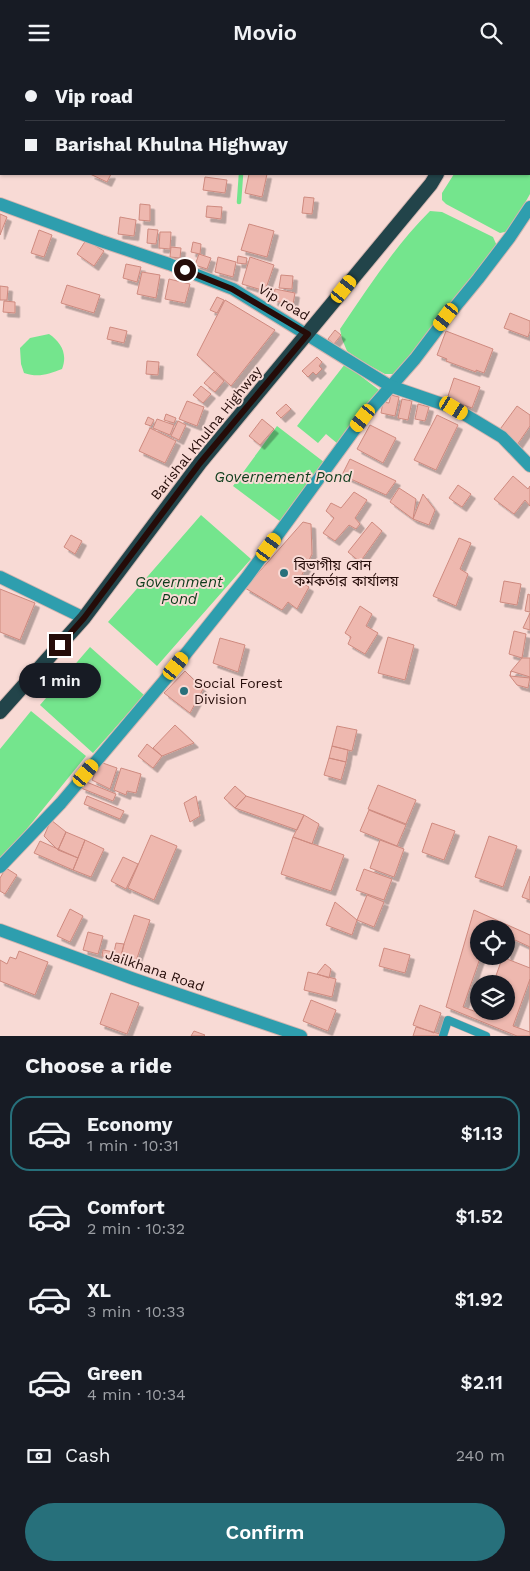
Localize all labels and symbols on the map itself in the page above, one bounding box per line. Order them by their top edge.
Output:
route start [174,259,196,281]
car [328,273,359,305]
street label: Vip road [255,280,313,324]
car [430,301,461,333]
street label: Barishal Khulna Highway [147,362,265,503]
car [437,394,470,422]
car [347,402,378,434]
water label: Governement Pond [214,468,352,486]
car [254,530,283,564]
place label: বিভাগীয় বোন কর্মকর্তার কার্যালয় [293,557,399,589]
marker: বিভাগীয় বোন কর্মকর্তার কার্যালয় [278,567,290,579]
water label: Government Pond [135,573,224,608]
route end [49,634,71,656]
car [160,650,191,682]
callout: 1 min [19,663,101,697]
place label: Social Forest Division [194,675,283,707]
marker: Social Forest Division [178,685,190,697]
car [70,757,101,789]
street label: Jailkhana Road [104,946,206,994]

